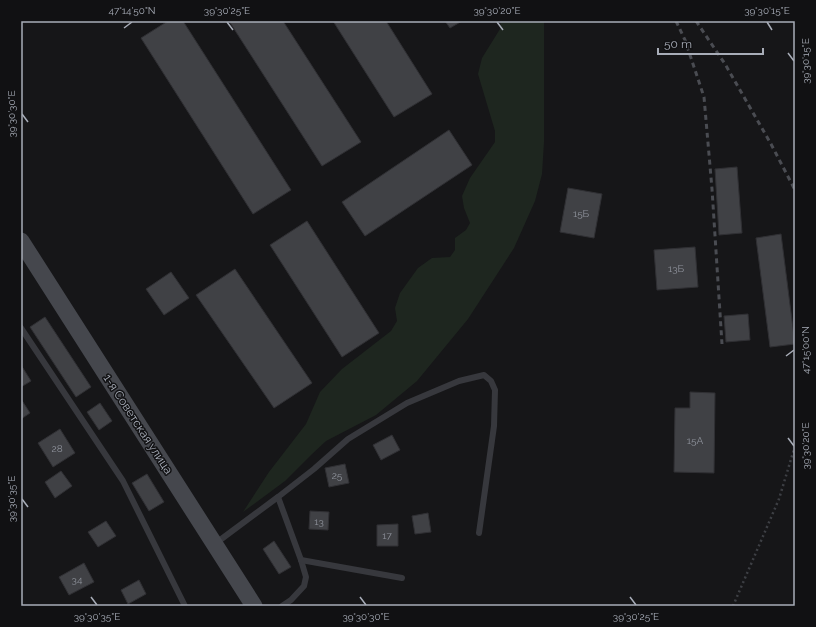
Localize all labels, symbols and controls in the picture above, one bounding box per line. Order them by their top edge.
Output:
text: 47°14'50"N [108,5,156,16]
text: 39°30'25"E [204,5,250,16]
text: 39°30'20"E [473,5,521,16]
text: 39°30'15"E [744,5,790,16]
scale bar [658,30,763,56]
text: 50 m [664,37,692,51]
text: 39°30'15"E [800,38,811,84]
text: 39°30'30"E [6,90,17,138]
house number: 15Б [573,208,590,219]
house number: 13Б [668,263,685,274]
text: 47°15'00"N [800,326,811,374]
street label: 1-я Советская улица [100,371,176,477]
text: 39°30'20"E [800,422,811,470]
house number: 15А [687,435,703,446]
house number: 28 [51,443,63,454]
house number: 25 [332,470,343,481]
text: 39°30'35"E [6,476,17,522]
house number: 13 [314,516,324,527]
house number: 17 [382,530,392,541]
house number: 34 [72,574,83,585]
text: 39°30'35"E [74,611,120,622]
text: 39°30'30"E [342,611,390,622]
text: 39°30'25"E [613,611,659,622]

